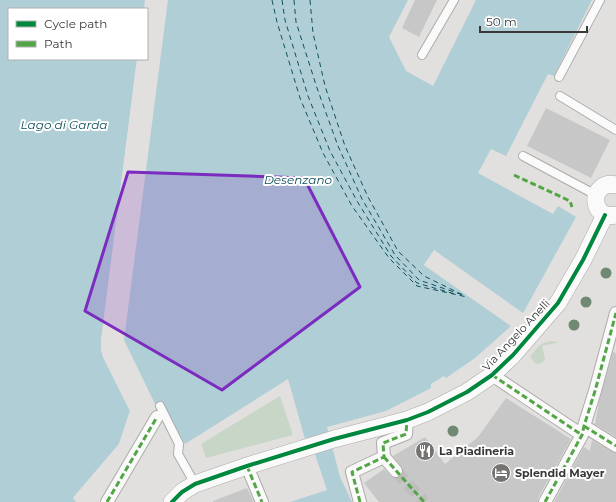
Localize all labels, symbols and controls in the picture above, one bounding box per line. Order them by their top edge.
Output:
legend [8,8,148,60]
scale bar [480,8,587,34]
text: 50 m [486,14,517,29]
text: Cycle path [44,16,107,31]
text: Path [44,36,73,51]
water label: Lago di Garda [21,117,107,132]
water label: Desenzano [264,172,333,187]
street label: Via Angelo Anelli [479,296,553,374]
restaurant icon: La Piadineria [414,440,436,462]
place label: La Piadineria [439,444,514,458]
hotel icon: Splendid Mayer [490,462,512,484]
place label: Splendid Mayer [515,466,605,480]

